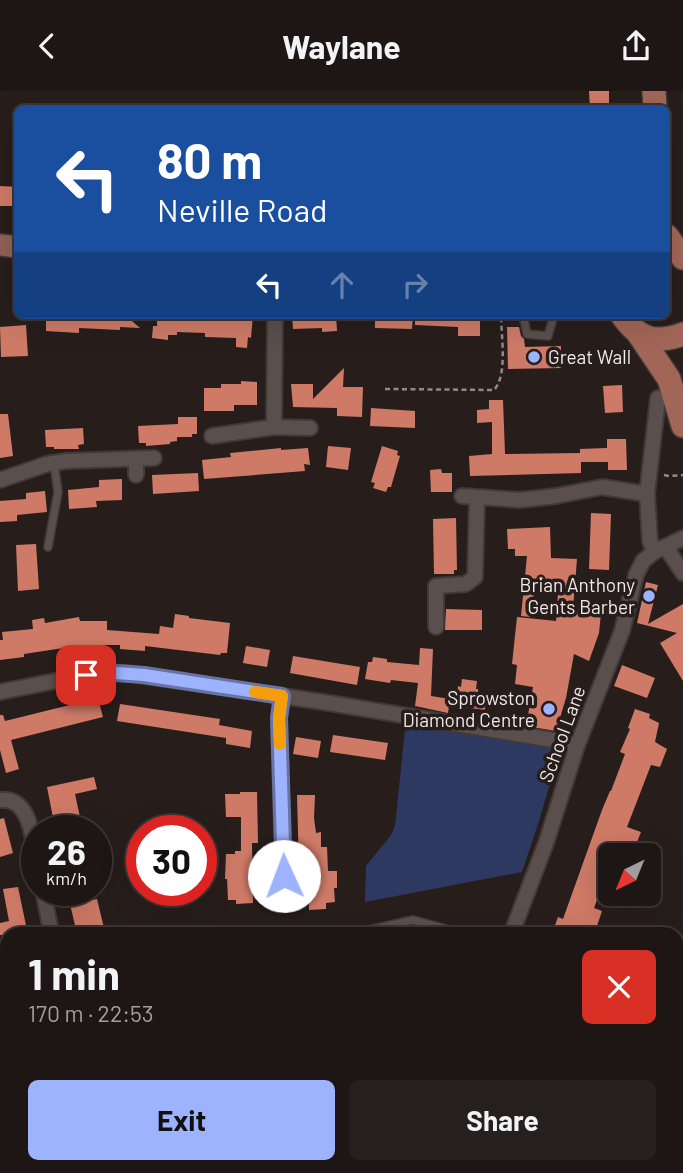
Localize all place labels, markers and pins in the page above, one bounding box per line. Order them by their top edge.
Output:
place label: Great Wall [548,345,631,368]
marker: Great Wall [526,349,542,365]
place label: Brian Anthony Gents Barber [520,573,635,618]
marker: Brian Anthony Gents Barber [641,588,657,604]
pin [56,645,116,705]
place label: Sprowston Diamond Centre [403,686,535,731]
marker: Sprowston Diamond Centre [541,701,557,717]

